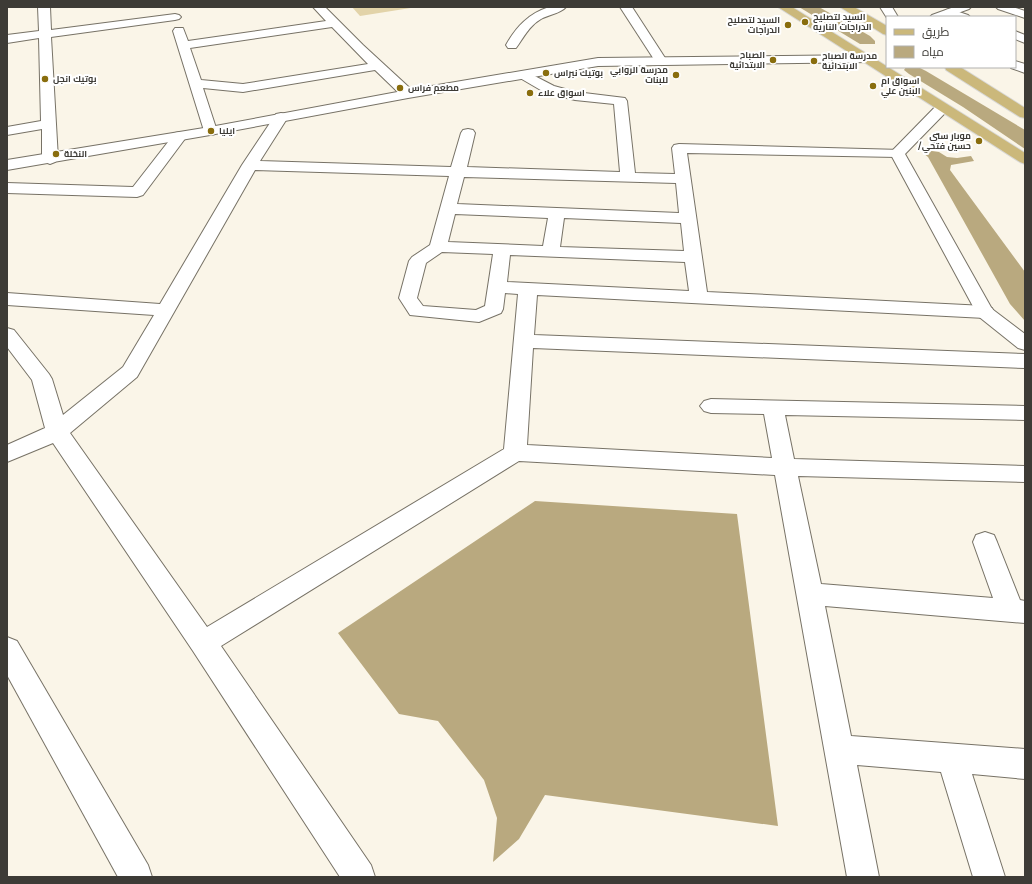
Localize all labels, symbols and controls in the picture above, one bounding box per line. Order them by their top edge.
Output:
place label: السيد لتصليح الدراجات الناريه [813,12,872,33]
place label: السيد لتصليح الدراجات [727,15,780,36]
legend [886,16,1016,68]
marker: السيد لتصليح الدراجات الناريه [800,17,810,27]
marker: السيد لتصليح الدراجات [783,20,793,30]
text: طريق [922,25,950,39]
text: مياه [922,45,944,59]
place label: الصباح الابتدائية [729,50,765,71]
place label: مدرسة الصباح الابتدائية [822,51,877,72]
marker: الصباح الابتدائية [768,55,778,65]
marker: مدرسة الصباح الابتدائية [809,56,819,66]
place label: مدرسة الروابي للبنات [610,65,668,86]
marker: بوتيك نبراس [541,68,551,78]
place label: بوتيك نبراس [554,68,603,79]
marker: مدرسة الروابي للبنات [671,70,681,80]
marker: بوتيك انجل [40,74,50,84]
place label: بوتيك انجل [53,74,97,85]
place label: اسواق ام البنين علي [881,76,921,99]
marker: اسواق ام البنين علي [868,81,878,91]
marker: مطعم فراس [395,83,405,93]
place label: مطعم فراس [408,83,459,94]
marker: اسواق علاء [525,88,535,98]
place label: اسواق علاء [538,88,585,99]
marker: ايليا [206,126,216,136]
place label: ايليا [219,126,235,137]
place label: موبار ستي /حسين فتحي [917,131,971,154]
marker: موبار ستي /حسين فتحي [974,136,984,146]
marker: النخلة [51,149,61,159]
place label: النخلة [64,149,87,159]

